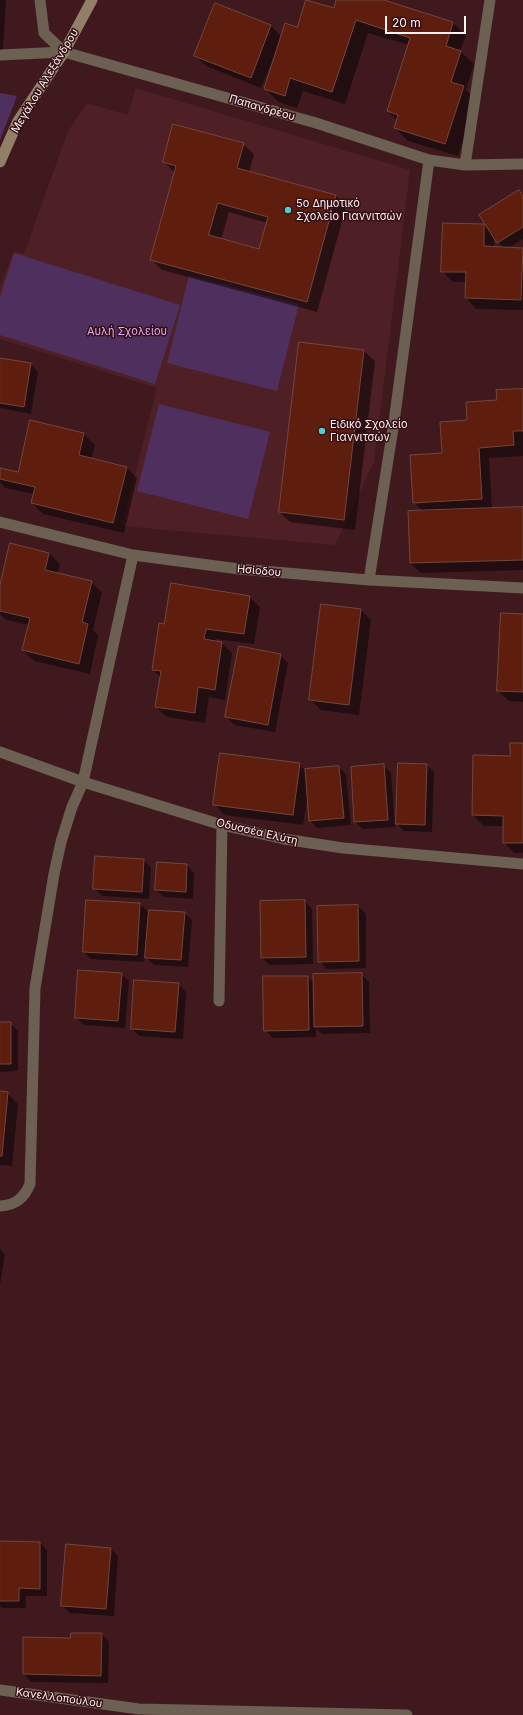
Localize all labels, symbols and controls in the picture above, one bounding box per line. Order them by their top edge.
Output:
scale bar [387,8,468,34]
text: 20 m [392,15,421,30]
street label: Μεγάλου Αλεξάνδρου [9,27,81,135]
street label: Παπανδρέου [228,92,296,124]
place label: 5ο Δημοτικό Σχολείο Γιαννιτσών [296,197,402,223]
marker: 5ο Δημοτικό Σχολείο Γιαννιτσών [283,205,293,215]
park label: Αυλή Σχολείου [87,325,167,339]
place label: Ειδικό Σχολείο Γιαννιτσών [330,418,408,444]
marker: Ειδικό Σχολείο Γιαννιτσών [317,426,327,436]
street label: Ησίοδου [236,562,282,580]
street label: Οδυσσέα Ελύτη [215,816,299,848]
street label: Κανελλοπούλου [15,1685,103,1711]

